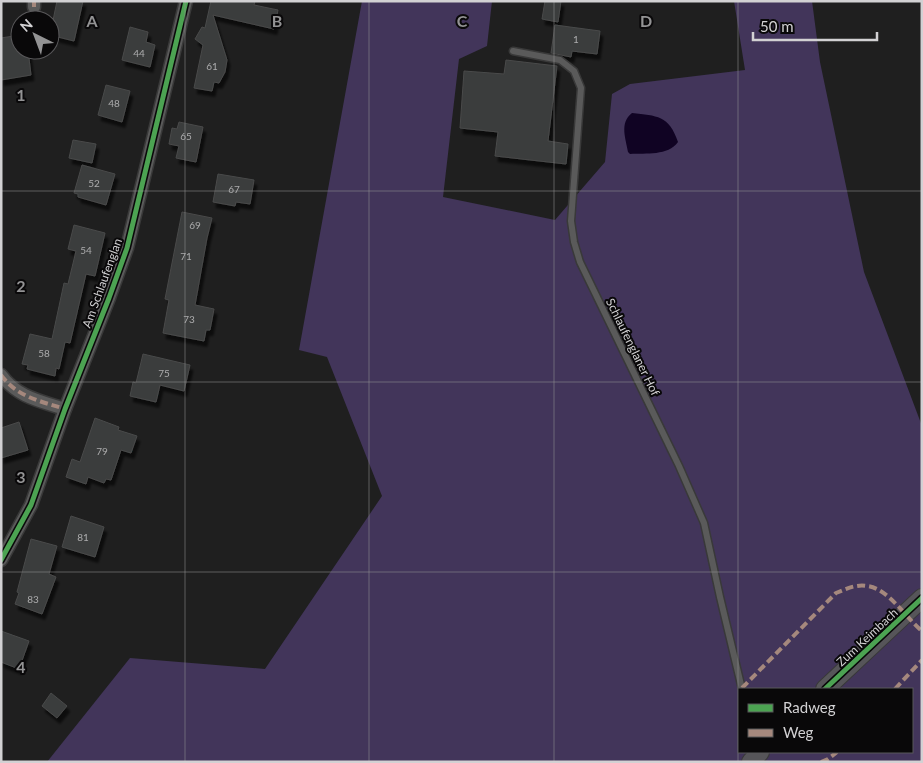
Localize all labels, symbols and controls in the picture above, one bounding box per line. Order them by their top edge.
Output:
north arrow [10,10,60,60]
scale bar [753,10,877,42]
text: A [85,11,98,30]
text: B [272,11,282,30]
text: C [457,11,468,30]
text: D [640,11,652,30]
text: N [16,15,36,35]
text: 50 m [760,17,794,35]
house number: 1 [573,33,579,45]
house number: 44 [133,47,145,59]
house number: 61 [206,60,218,72]
text: 1 [16,85,26,104]
house number: 48 [108,97,120,109]
house number: 65 [180,130,192,142]
house number: 52 [88,177,100,189]
house number: 67 [228,183,240,195]
house number: 69 [189,219,201,231]
street label: Am Schlaufenglan [79,236,125,330]
house number: 54 [80,244,92,256]
house number: 71 [180,250,192,262]
text: 2 [16,276,26,295]
street label: Schlaufenglaner Hof [603,296,663,399]
house number: 73 [183,313,195,325]
house number: 58 [38,347,50,359]
house number: 75 [158,367,170,379]
house number: 79 [96,445,108,457]
text: 3 [16,467,26,486]
house number: 81 [77,531,89,543]
house number: 83 [27,593,39,605]
street label: Zum Keimbach [833,605,901,669]
text: 4 [16,657,26,676]
legend [738,688,913,753]
text: Radweg [783,698,836,716]
text: Weg [783,723,814,741]

